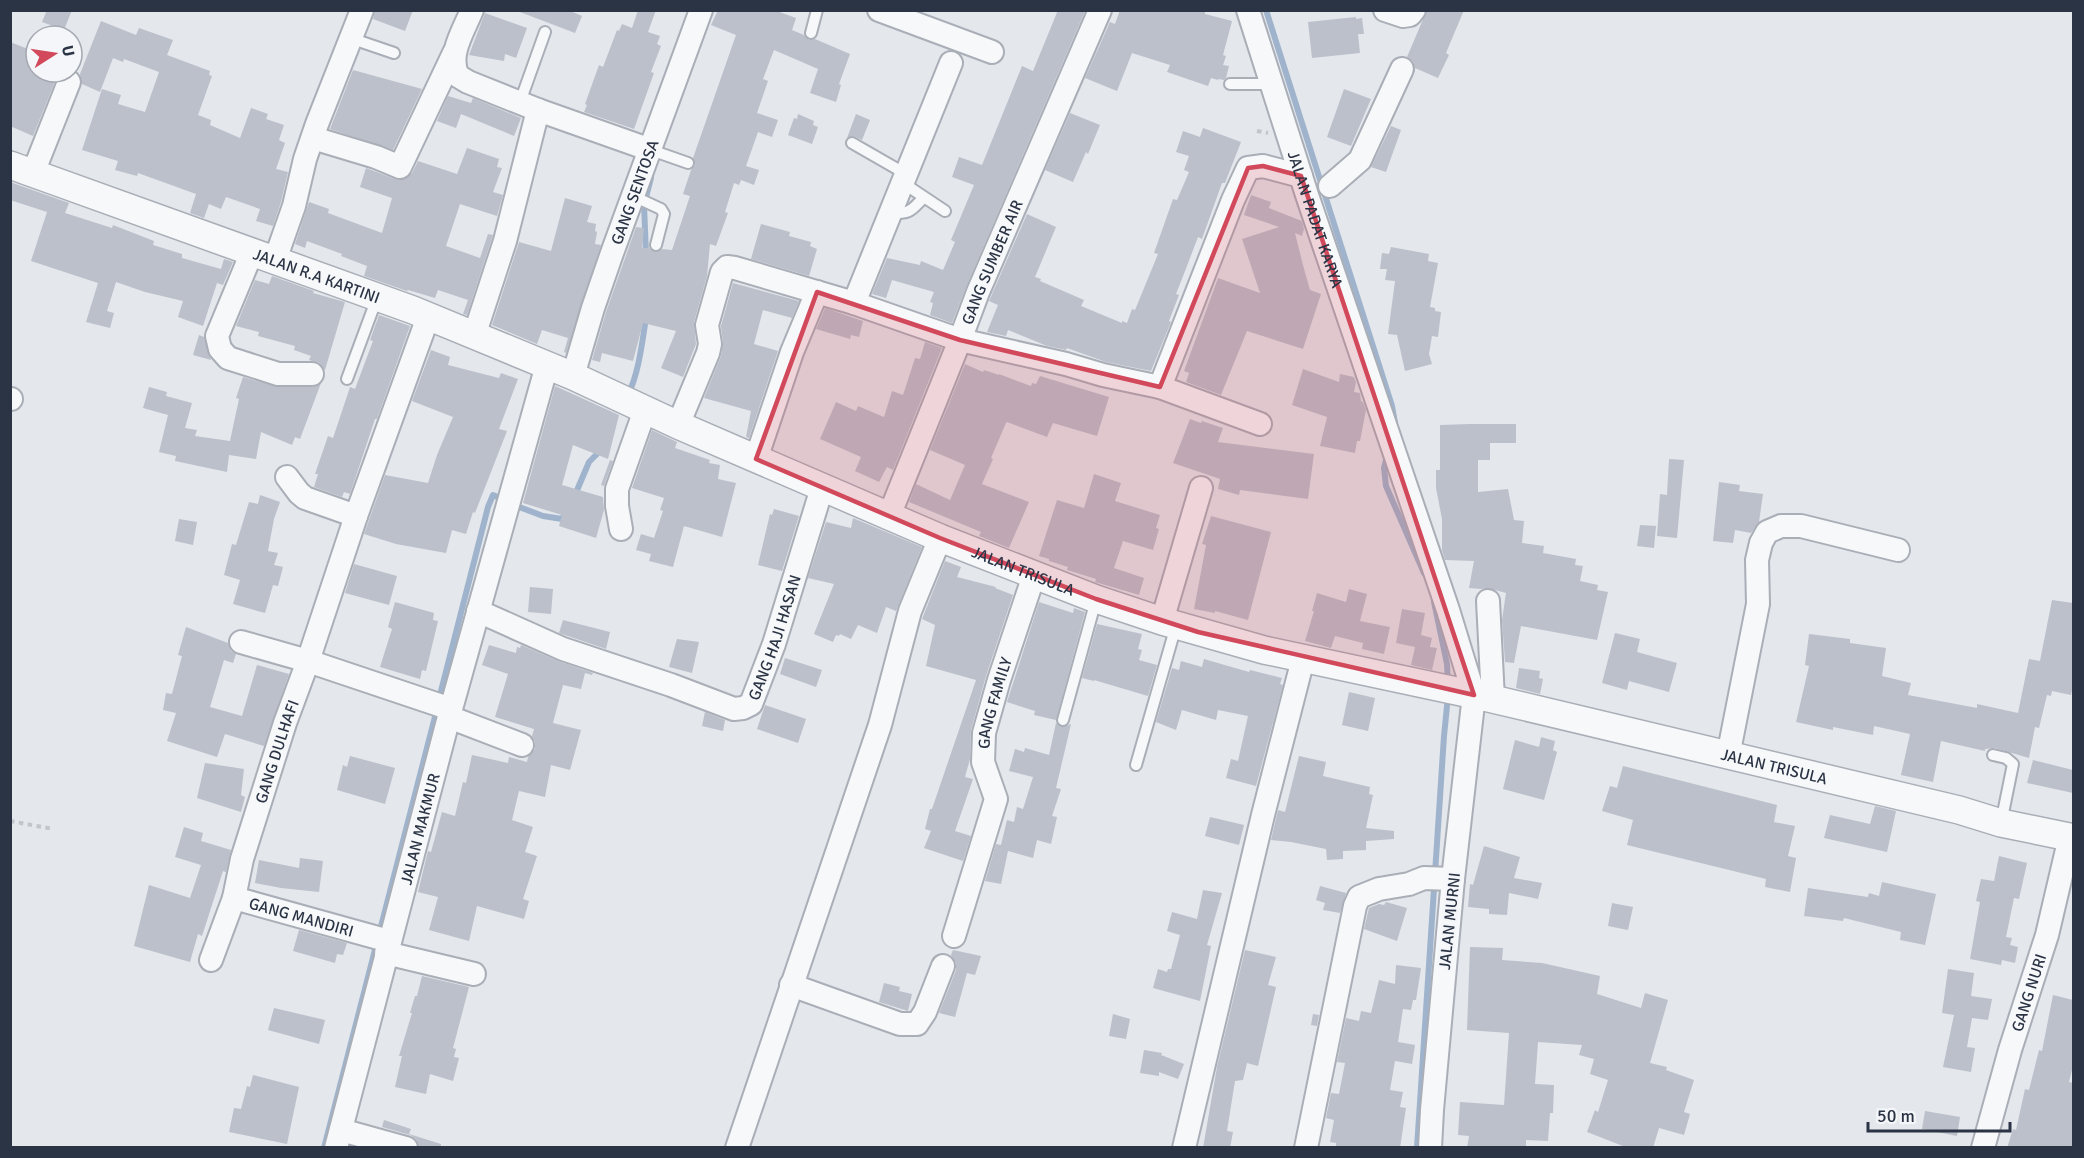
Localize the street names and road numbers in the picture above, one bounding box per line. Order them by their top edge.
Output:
street label: GANG SENTOSA [607,137,664,248]
street label: JALAN PADAT KARYA [1283,149,1347,291]
street label: GANG SUMBER AIR [958,197,1028,327]
street label: JALAN R.A KARTINI [250,244,382,308]
street label: JALAN TRISULA [969,542,1077,601]
street label: GANG HAJI HASAN [744,573,806,703]
street label: GANG FAMILY [974,655,1017,749]
street label: GANG DULHAFI [251,697,304,806]
street label: JALAN TRISULA [1719,745,1829,789]
street label: JALAN MAKMUR [396,771,445,887]
street label: JALAN MURNI [1435,871,1465,971]
street label: GANG MANDIRI [247,894,356,942]
street label: GANG NURI [2008,951,2051,1034]

